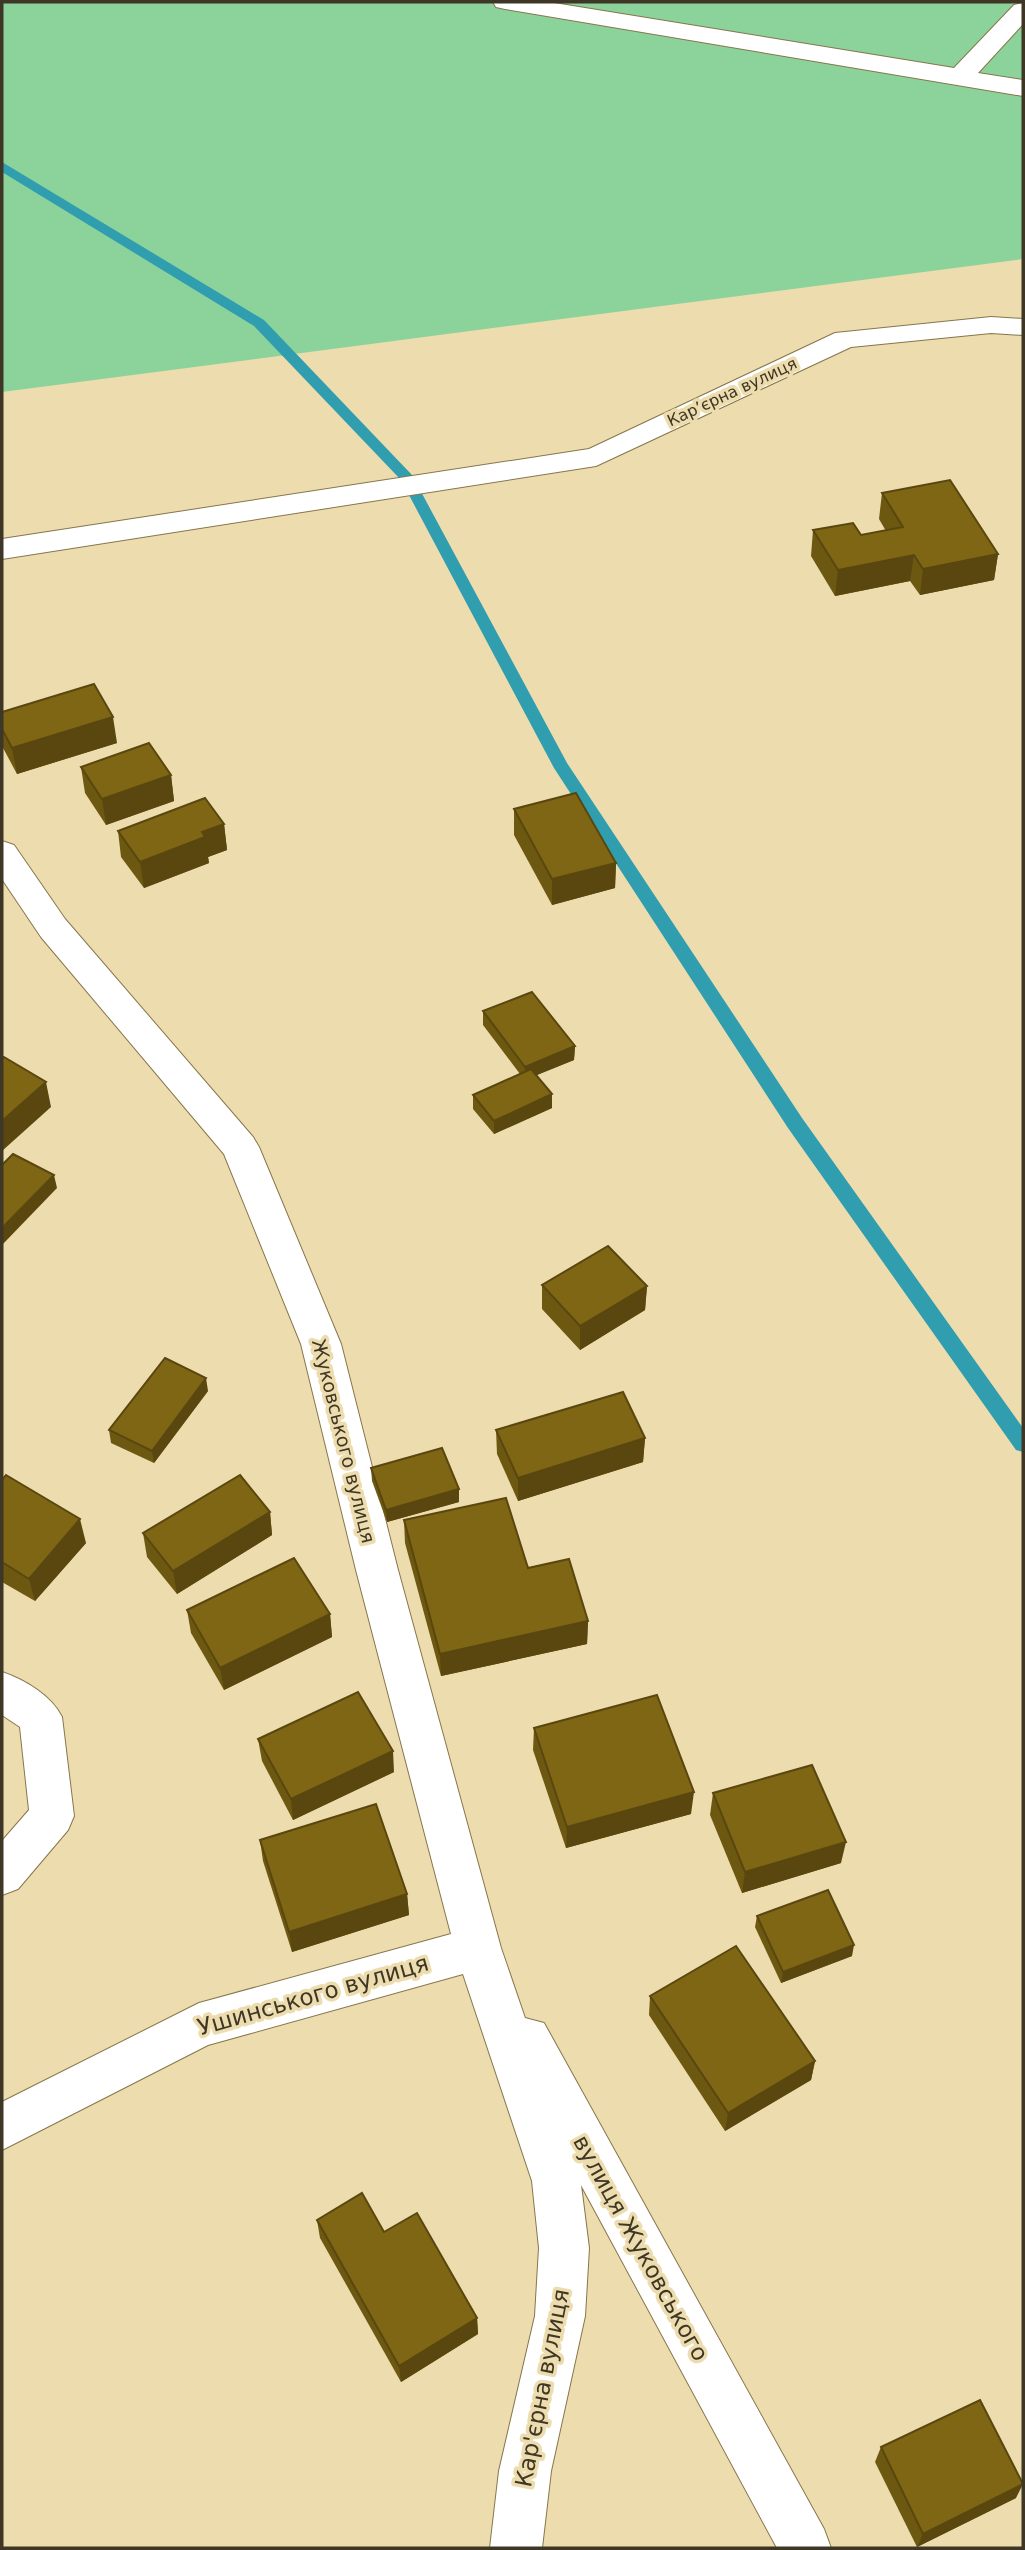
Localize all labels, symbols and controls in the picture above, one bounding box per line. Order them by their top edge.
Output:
street label: Карʼєрна вулиця [664,354,800,430]
street label: Жуковського вулиця [308,1337,380,1545]
street label: Ушинського вулиця [195,1950,431,2040]
street label: вулиця Жуковського [568,2131,714,2365]
street label: Кар'єрна вулиця [510,2287,574,2489]

